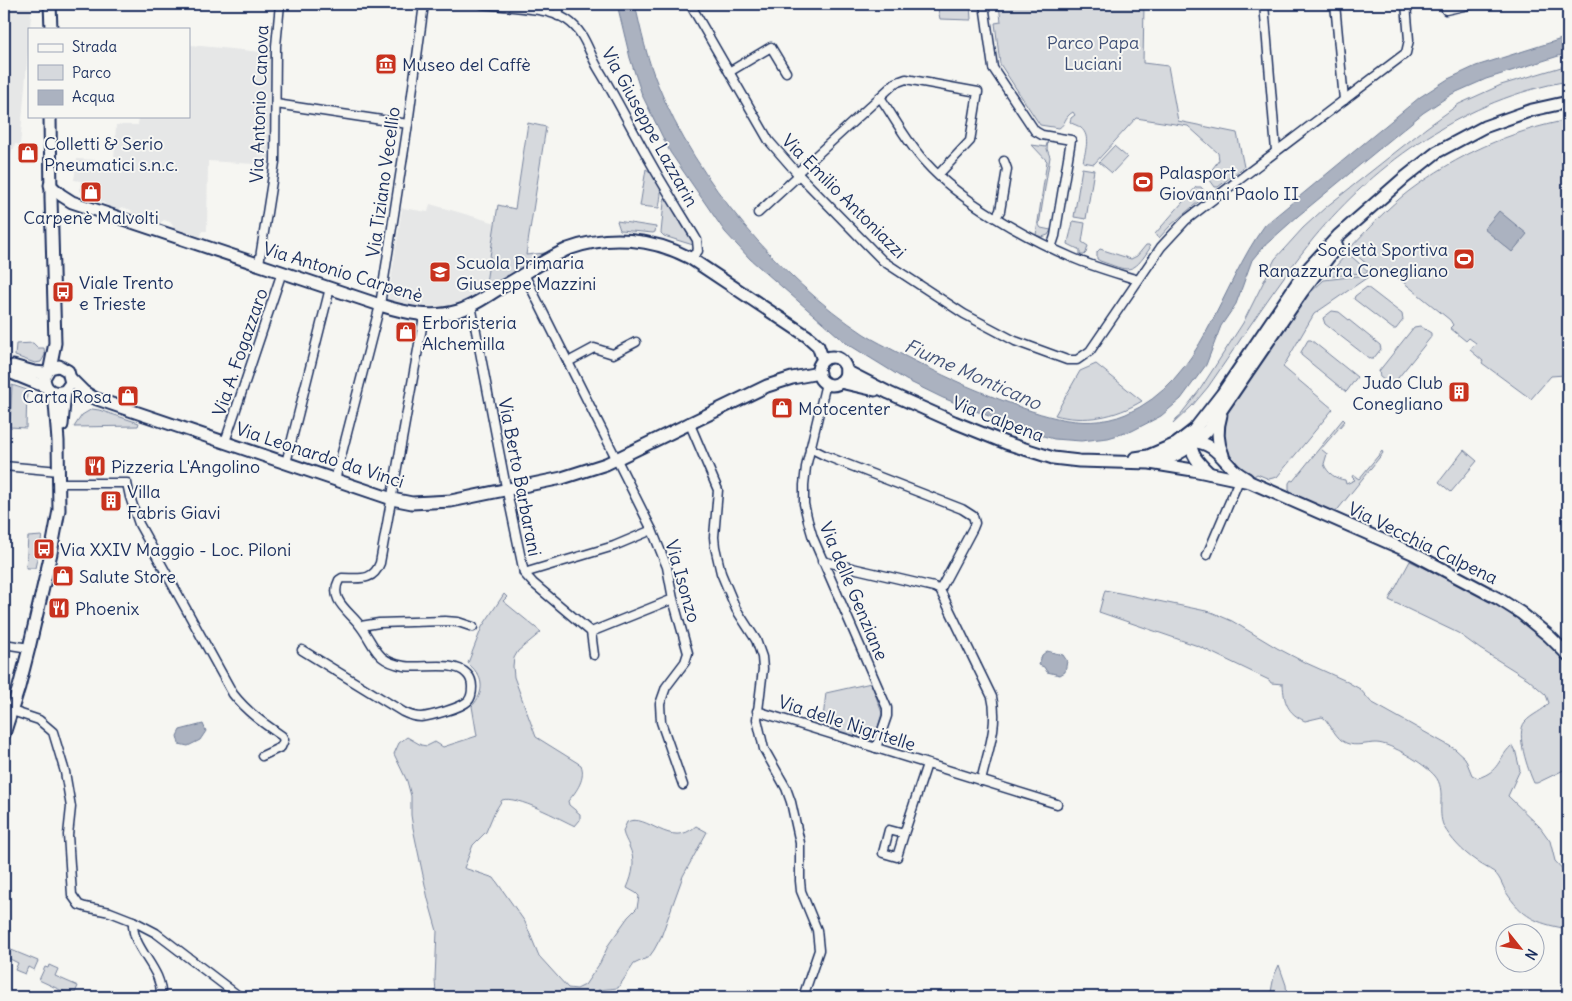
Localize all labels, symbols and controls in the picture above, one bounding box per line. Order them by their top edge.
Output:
street label: Via Antonio Canova [245,25,273,183]
legend [28,28,190,118]
park label: Parco Papa Luciani [1047,31,1139,75]
text: Strada [72,37,117,56]
street label: Via Giuseppe Lazzarin [597,43,703,211]
museum icon: Museo del Caffè [374,52,398,76]
place label: Museo del Caffè [402,53,531,76]
text: Parco [72,63,111,82]
text: Acqua [72,87,115,106]
street label: Via Tiziano Vecellio [361,105,405,259]
street label: Via Emilio Antoniazzi [777,129,911,263]
place label: Colletti & Serio Pneumatici s.n.c. [44,132,178,176]
shop icon: Colletti & Serio Pneumatici s.n.c. [16,141,40,165]
place label: Palasport Giovanni Paolo II [1159,161,1299,205]
sports icon: Palasport Giovanni Paolo II [1131,170,1155,194]
shop icon: Carpenè Malvolti [79,180,103,204]
place label: Carpenè Malvolti [23,206,159,229]
street label: Via Antonio Carpenè [260,237,426,307]
place label: Società Sportiva Ranazzurra Conegliano [1258,238,1448,282]
sports icon: Società Sportiva Ranazzurra Conegliano [1452,247,1476,271]
place label: Scuola Primaria Giuseppe Mazzini [456,251,596,295]
school or university icon: Scuola Primaria Giuseppe Mazzini [428,260,452,284]
place label: Viale Trento e Trieste [79,271,174,315]
bus stop icon: Viale Trento e Trieste [51,280,75,304]
street label: Via A. Fogazzaro [207,285,273,419]
place label: Erboristeria Alchemilla [422,311,517,355]
shop icon: Erboristeria Alchemilla [394,320,418,344]
water label: Fiume Monticano [901,333,1046,415]
place label: Judo Club Conegliano [1352,371,1443,415]
building icon: Judo Club Conegliano [1447,380,1471,404]
shop icon: Carta Rosa [116,384,140,408]
place label: Carta Rosa [22,385,112,408]
street label: Via Calpena [949,391,1047,447]
street label: Via Berto Barbarani [493,396,547,558]
shop icon: Motocenter [770,396,794,420]
place label: Motocenter [798,397,891,420]
street label: Via Leonardo da Vinci [233,417,407,493]
restaurant icon: Pizzeria L'Angolino [83,454,107,478]
place label: Pizzeria L'Angolino [111,455,260,478]
place label: Villa Fabris Giavi [127,480,220,524]
building icon: Villa Fabris Giavi [99,489,123,513]
street label: Via Vecchia Calpena [1344,497,1502,589]
street label: Via delle Genziane [814,518,894,664]
bus stop icon: Via XXIV Maggio - Loc. Piloni [32,537,56,561]
street label: Via Isonzo [660,537,706,625]
place label: Via XXIV Maggio - Loc. Piloni [60,538,291,561]
shop icon: Salute Store [51,564,75,588]
place label: Salute Store [79,565,176,588]
restaurant icon: Phoenix [47,596,71,620]
place label: Phoenix [75,597,139,620]
street label: Via delle Nigritelle [775,690,919,756]
north arrow [1494,924,1544,974]
text: N [1521,946,1541,963]

